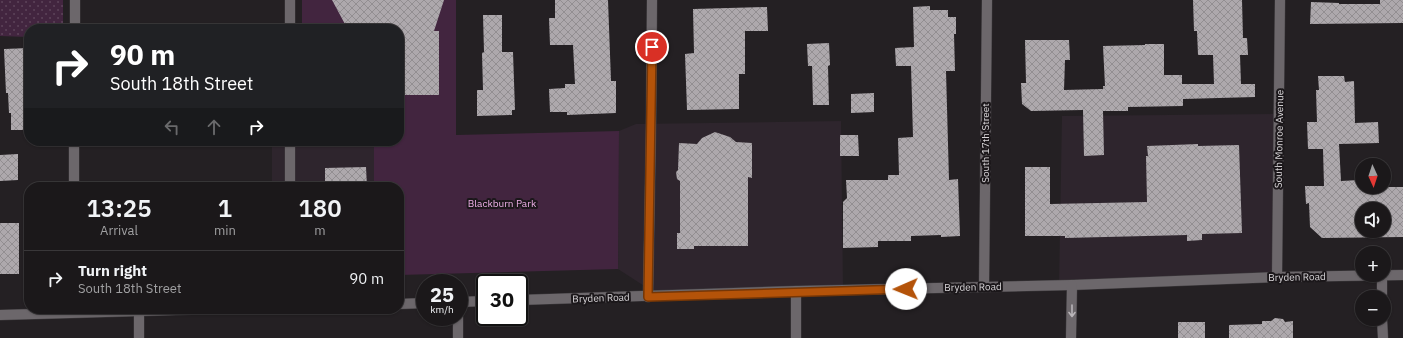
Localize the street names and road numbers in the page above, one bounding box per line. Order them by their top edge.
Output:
street label: South Monroe Avenue [1272,89,1286,188]
street label: South 17th Street [979,103,992,183]
street label: Bryden Road [1268,270,1326,284]
street label: Bryden Road [944,280,1002,294]
street label: Bryden Road [572,290,630,306]

